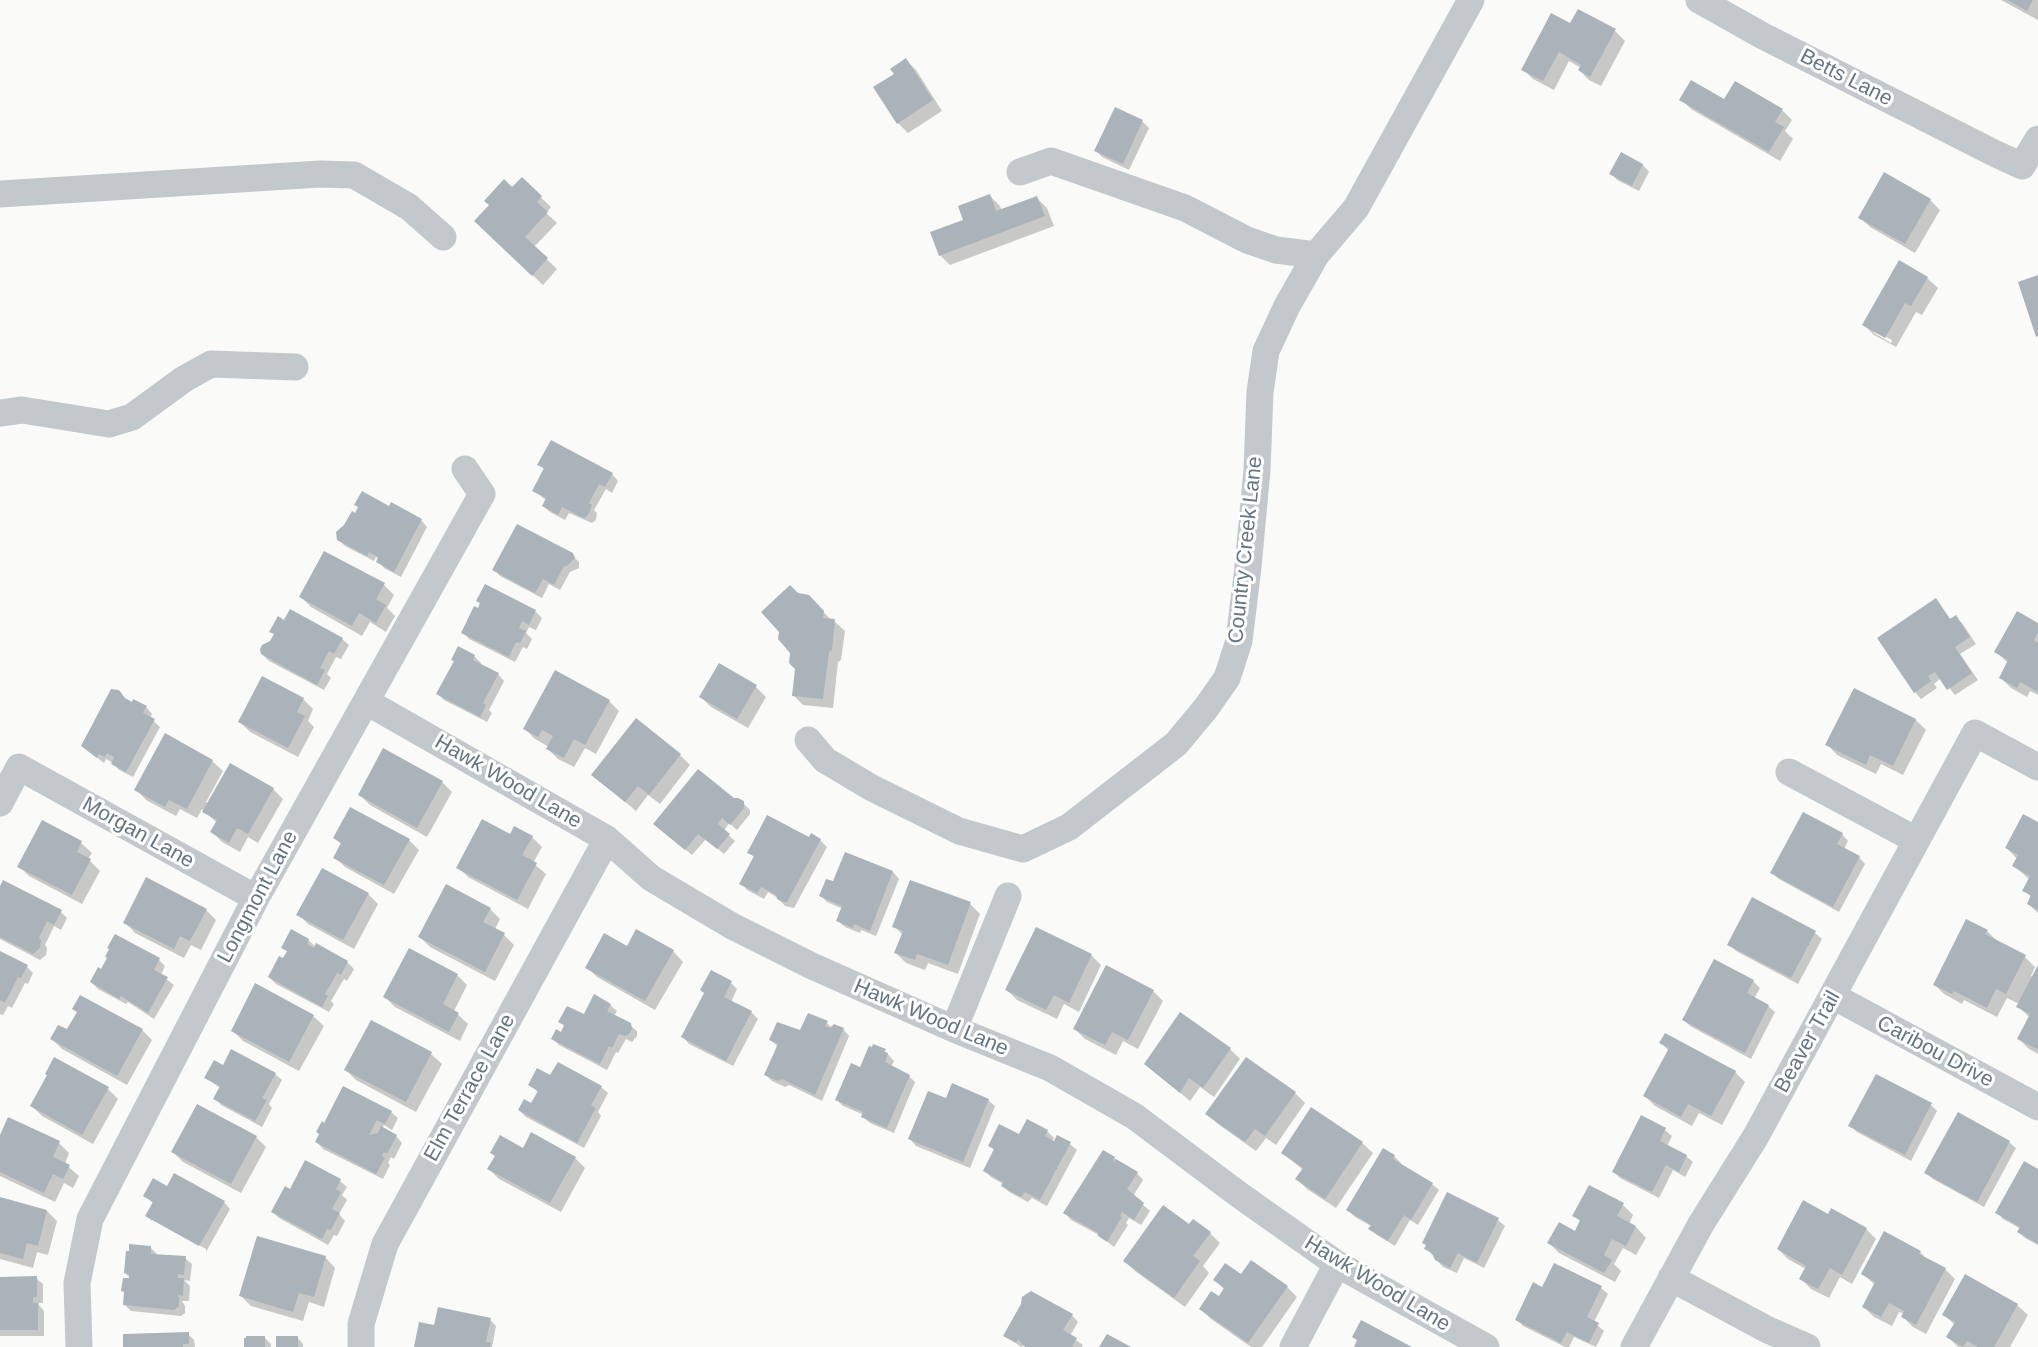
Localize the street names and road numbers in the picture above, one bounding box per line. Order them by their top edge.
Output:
street label: Betts Lane [1796,44,1896,112]
street label: Country Creek Lane [1224,455,1268,645]
street label: Hawk Wood Lane [430,730,586,834]
street label: Morgan Lane [78,792,198,874]
street label: Longmont Lane [213,827,303,967]
street label: Hawk Wood Lane [850,974,1012,1062]
street label: Beaver Trail [1770,987,1846,1097]
street label: Elm Terrace Lane [419,1010,521,1166]
street label: Caribou Drive [1872,1011,1998,1093]
street label: Hawk Wood Lane [1300,1231,1454,1337]

